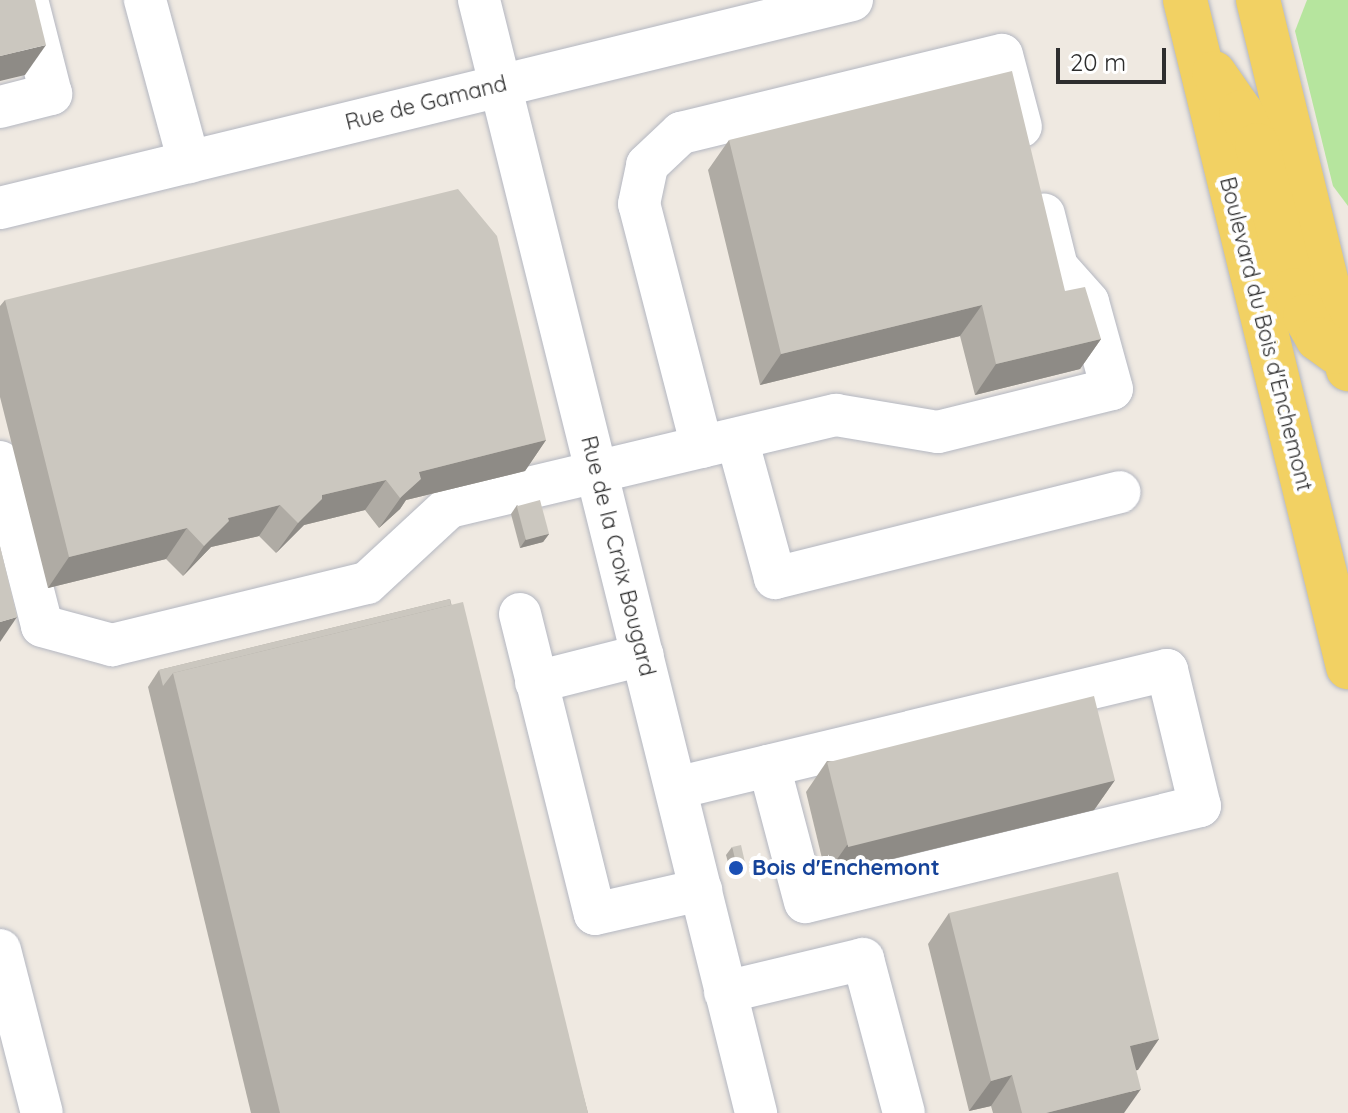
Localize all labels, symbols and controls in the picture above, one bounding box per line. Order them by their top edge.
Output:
scale bar [1060,32,1170,82]
text: 20 m [1070,47,1126,77]
street label: Rue de Gamand [342,70,510,136]
street label: Boulevard du Bois d'Enchemont [1214,174,1318,494]
street label: Rue de la Croix Bougard [575,433,661,679]
place label: Bois d'Enchemont [752,855,940,881]
marker: Bois d'Enchemont [727,859,745,877]

